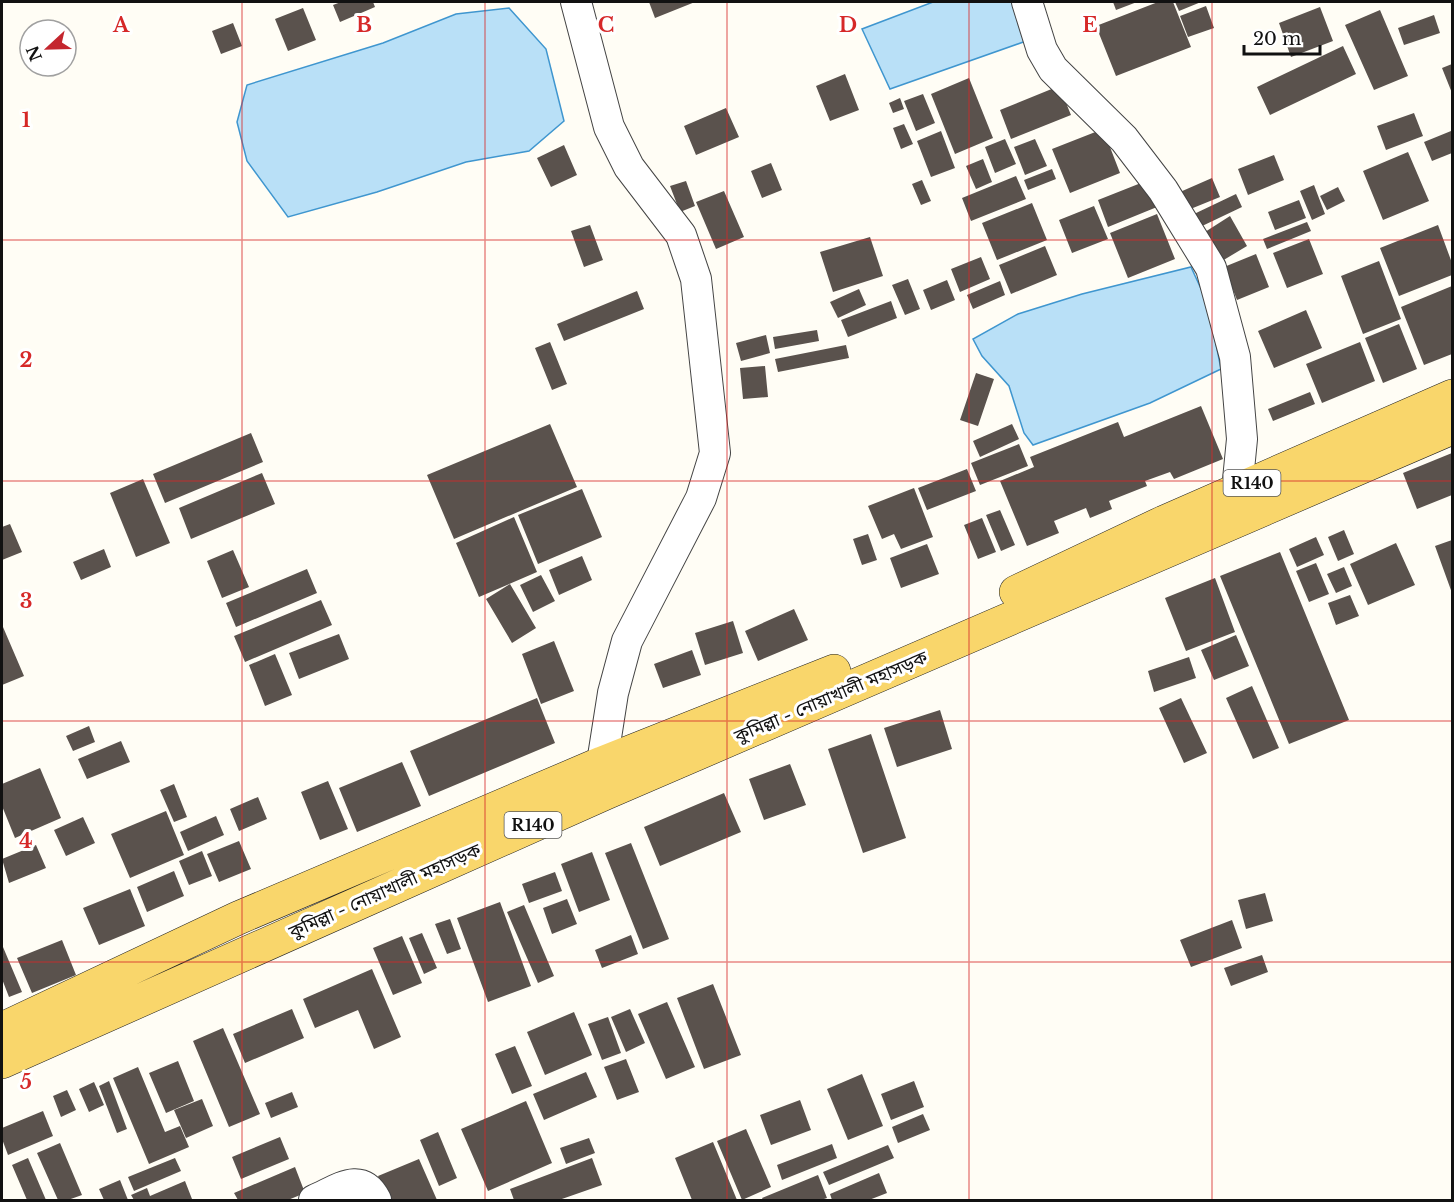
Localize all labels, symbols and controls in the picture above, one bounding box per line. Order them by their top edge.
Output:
text: A [112,13,130,37]
text: B [356,13,372,37]
text: C [598,13,614,37]
text: D [839,13,857,37]
text: E [1082,13,1098,37]
north arrow [18,18,78,78]
scale bar [1244,18,1320,56]
text: 20 m [1253,28,1301,50]
text: N [22,43,46,64]
text: 1 [22,108,31,132]
text: 2 [19,348,33,372]
road number: R140 [1224,470,1280,496]
text: 3 [20,589,32,613]
street label: কুমিল্লা - নোয়াখালী মহাসড়ক [730,646,931,748]
road number: R140 [504,812,562,838]
text: 4 [19,829,33,853]
street label: কুমিল্লা - নোয়াখালী মহাসড়ক [285,839,485,944]
text: 5 [20,1070,32,1094]

